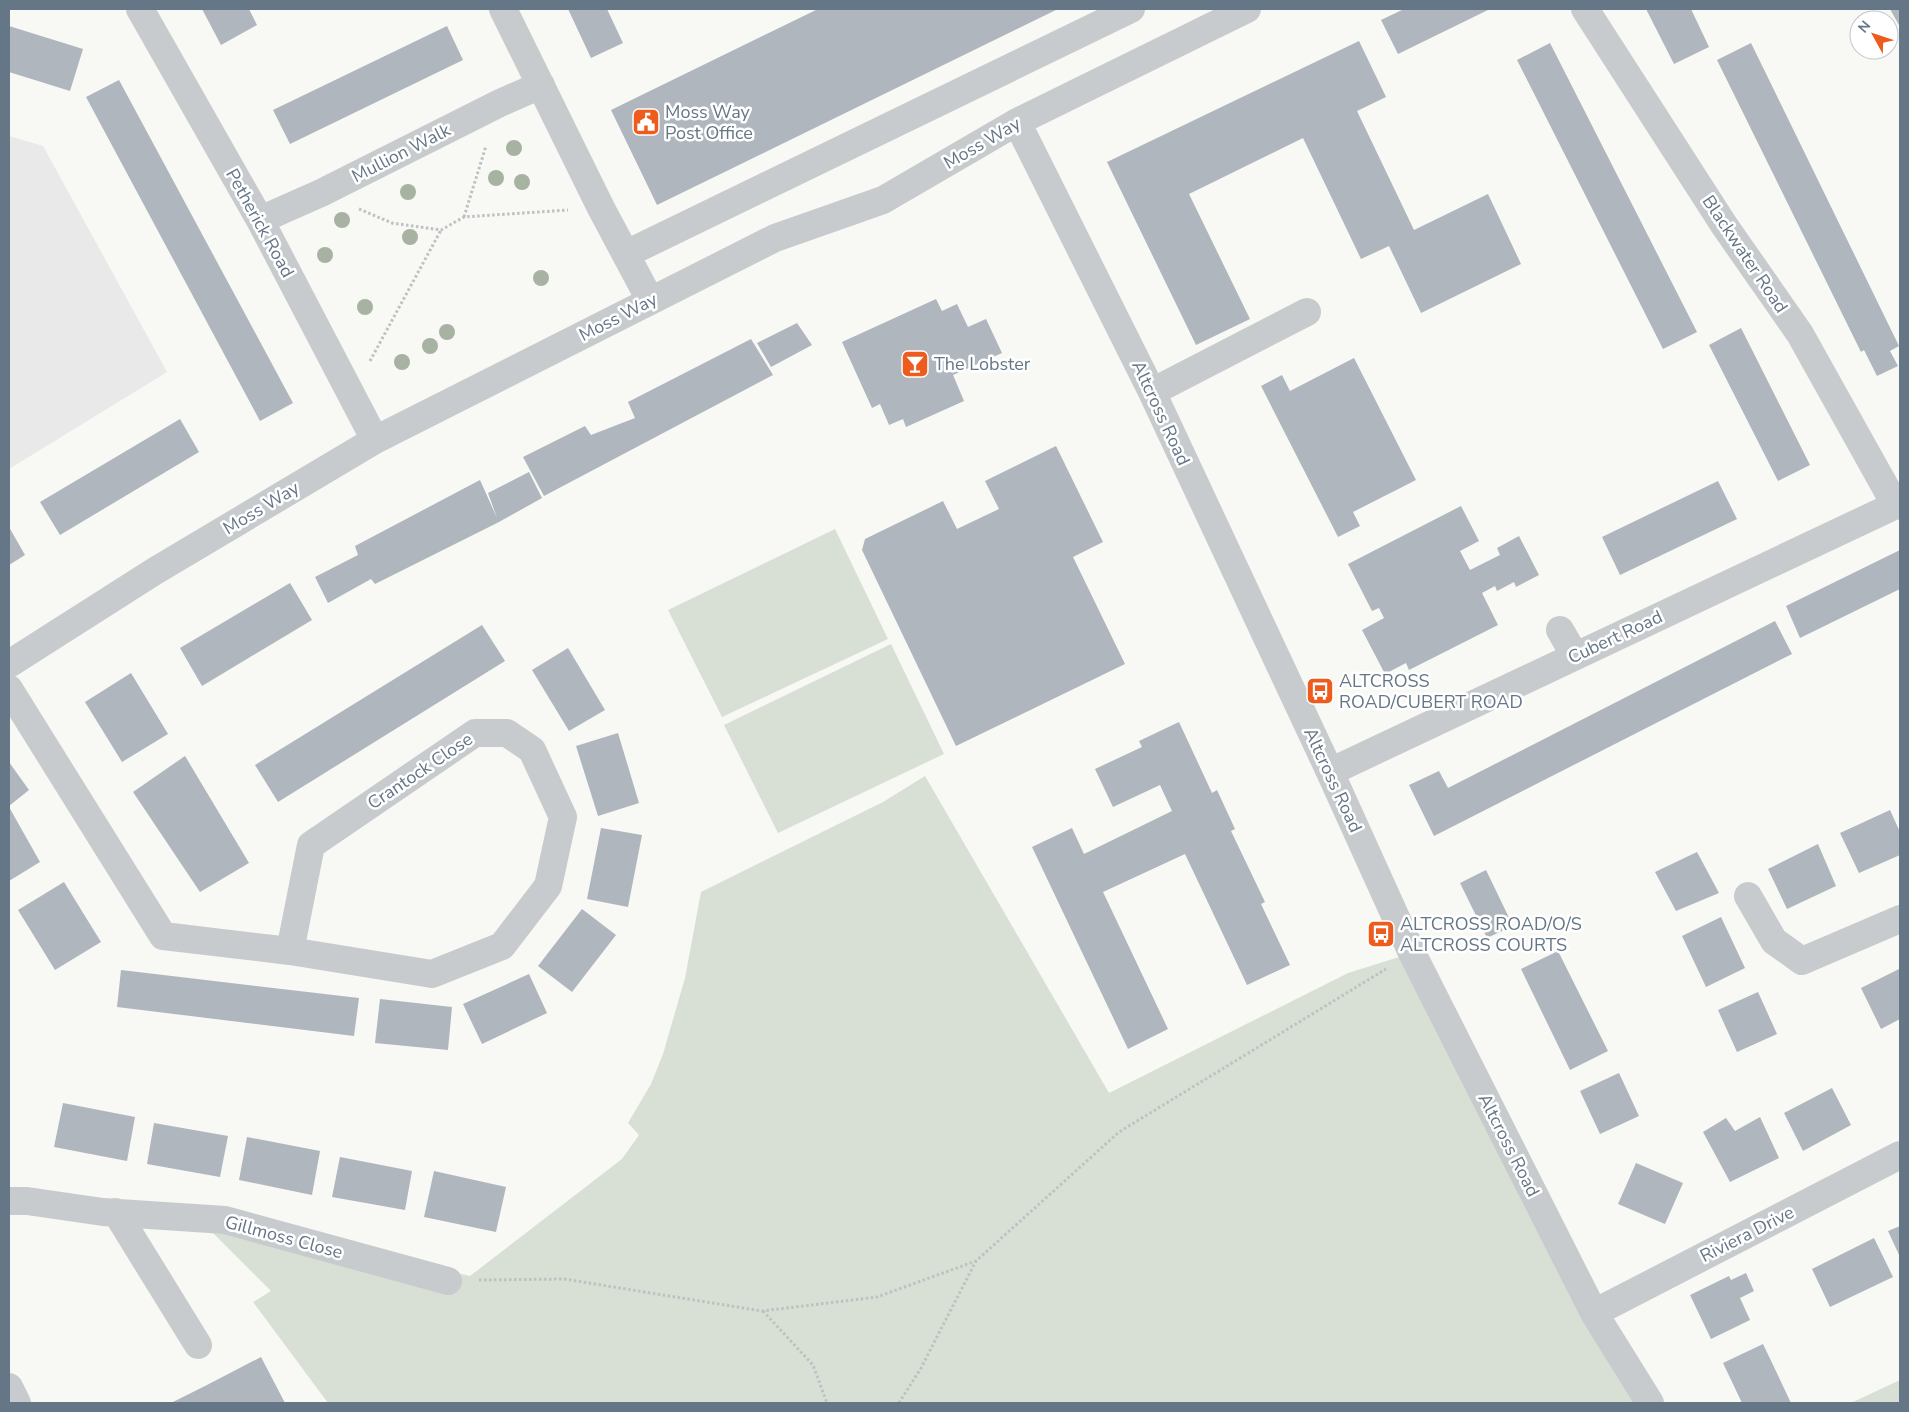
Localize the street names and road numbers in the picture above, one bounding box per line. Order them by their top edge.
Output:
street label: Moss Way [939,111,1025,175]
street label: Mullion Walk [348,117,455,188]
street label: Petherick Road [220,164,300,282]
street label: Blackwater Road [1697,190,1793,318]
street label: Moss Way [575,287,662,347]
street label: Altcross Road [1126,357,1196,469]
street label: Moss Way [218,475,304,540]
street label: Cubert Road [1564,605,1666,669]
street label: Altcross Road [1298,724,1368,836]
street label: Crantock Close [363,727,477,815]
street label: Altcross Road [1473,1089,1545,1201]
street label: Riviera Drive [1696,1200,1798,1268]
street label: Gillmoss Close [223,1210,345,1264]

